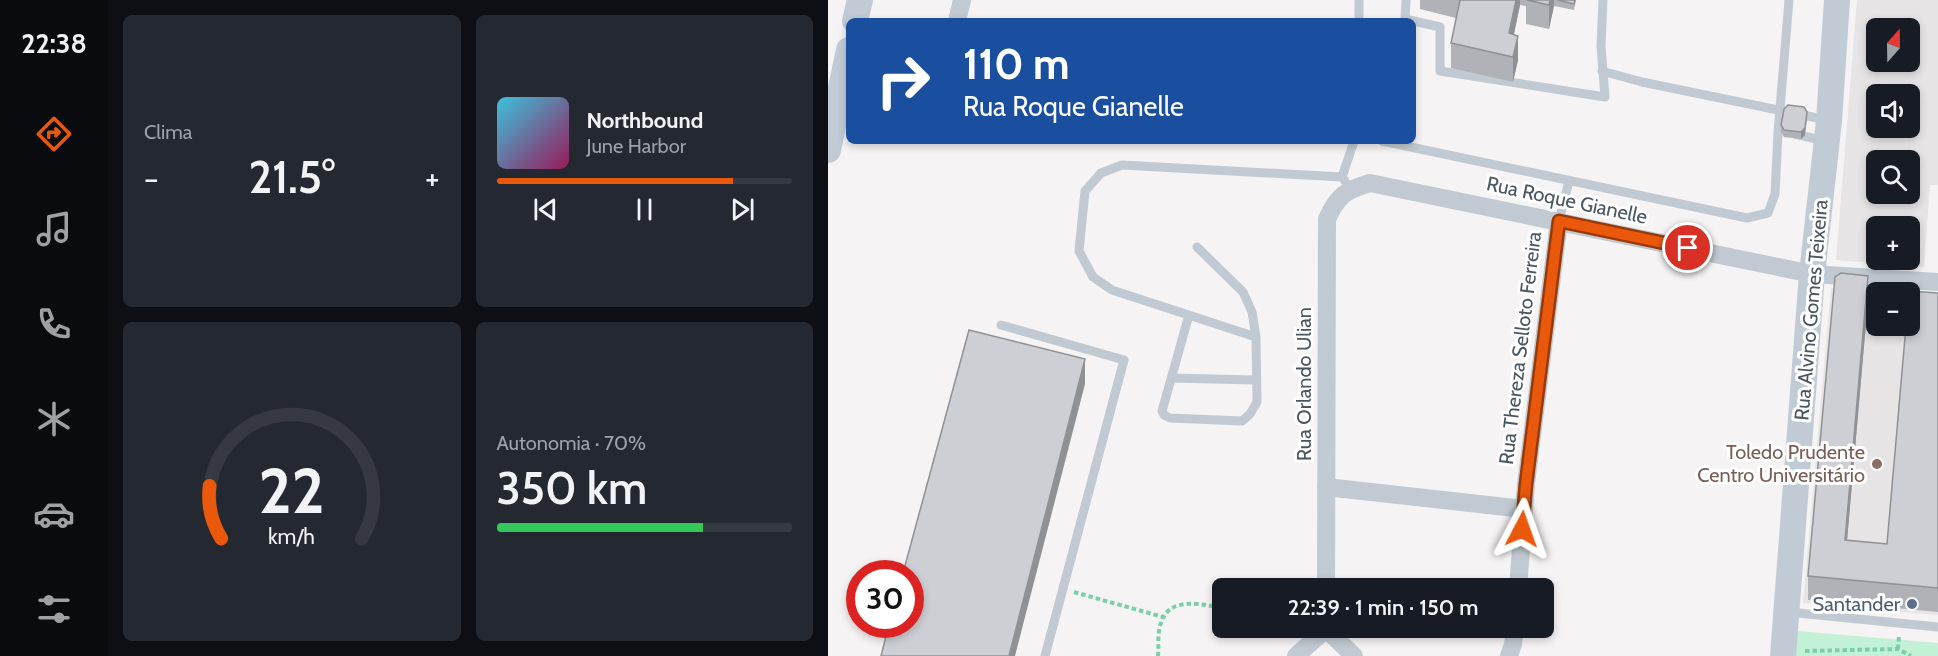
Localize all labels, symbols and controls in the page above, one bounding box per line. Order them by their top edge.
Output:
north arrow [1866,18,1920,72]
map controls [1866,18,1920,336]
text: 22:38 [21,27,87,60]
text: 110 m [963,38,1070,90]
icon: right [864,42,942,120]
button: sound [1866,84,1920,138]
text: Rua Roque Gianelle [963,90,1184,123]
text: Northbound [587,107,703,134]
icon: directions [33,113,75,155]
text: Clima [144,120,192,144]
text: June Harbor [587,134,686,158]
text: 21.5° [248,150,335,204]
button: search [1866,150,1920,204]
text: − [144,158,159,198]
text: + [425,158,440,198]
street label: Rua Roque Gianelle [1484,171,1650,229]
icon: previous [529,193,562,226]
icon: pause [628,193,661,226]
icon: next [726,193,759,226]
street label: Rua Alvino Gomes Teixeira [1789,198,1833,422]
icon: music [33,208,75,250]
button: + [1866,216,1920,270]
pin [1662,222,1713,273]
street label: Rua Thereza Selloto Ferreira [1494,230,1546,466]
icon: arrive [1671,231,1704,264]
button: − [1866,282,1920,336]
icon: phone [33,303,75,345]
street label: Rua Orlando Ulian [1292,307,1316,461]
icon: climate [33,398,75,440]
text: Autonomia · 70% [497,431,646,455]
place label: Toledo Prudente Centro Universitário [1697,440,1865,487]
text: 22 [259,453,325,529]
marker: Toledo Prudente Centro Universitário [1870,457,1884,471]
text: 350 km [497,461,647,515]
icon: car [33,493,75,535]
position arrow [1490,497,1554,561]
text: km/h [268,523,315,549]
speed limit sign: 30 [846,560,924,638]
icon: filters [33,588,75,630]
place label: Santander [1813,592,1901,616]
text: 22:39 · 1 min · 150 m [1288,594,1478,621]
marker: Santander [1905,597,1919,611]

